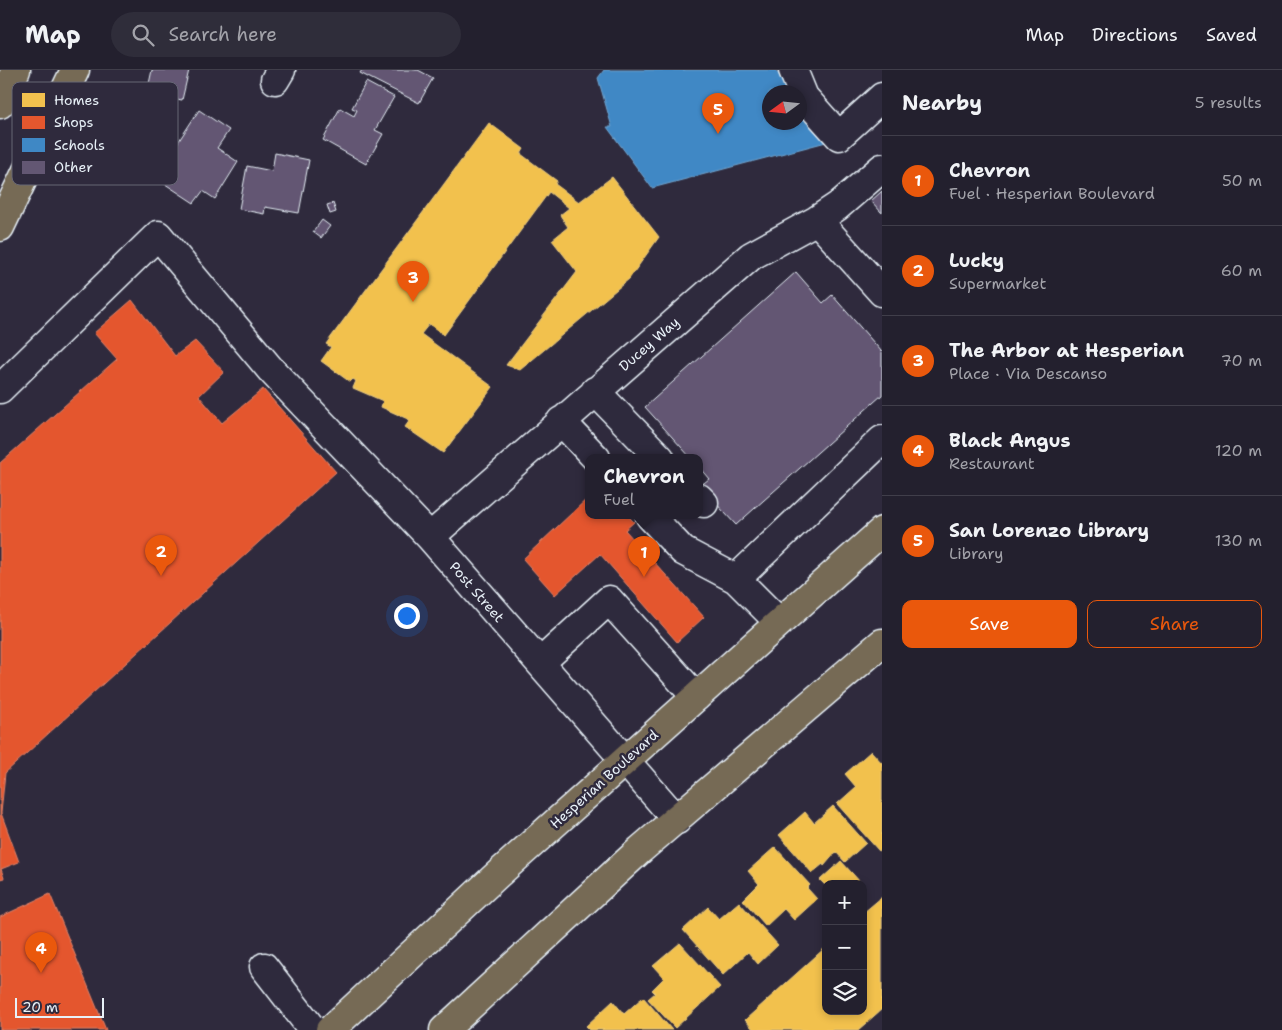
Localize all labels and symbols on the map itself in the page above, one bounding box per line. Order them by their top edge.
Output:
legend [12,82,178,185]
north arrow [762,85,807,130]
text: Homes [54,91,99,109]
pin: 5 [702,93,734,134]
text: Shops [54,113,93,131]
text: Schools [54,136,105,154]
text: Other [54,158,93,176]
pin: 3 [397,261,429,302]
street label: Ducey Way [615,313,683,375]
pin: 2 [145,535,177,576]
pin: 1 [628,536,660,577]
street label: Post Street [446,558,508,626]
your location [394,603,420,629]
street label: Hesperian Boulevard [546,726,662,832]
pin: 4 [25,932,57,973]
scale bar [15,995,104,1018]

